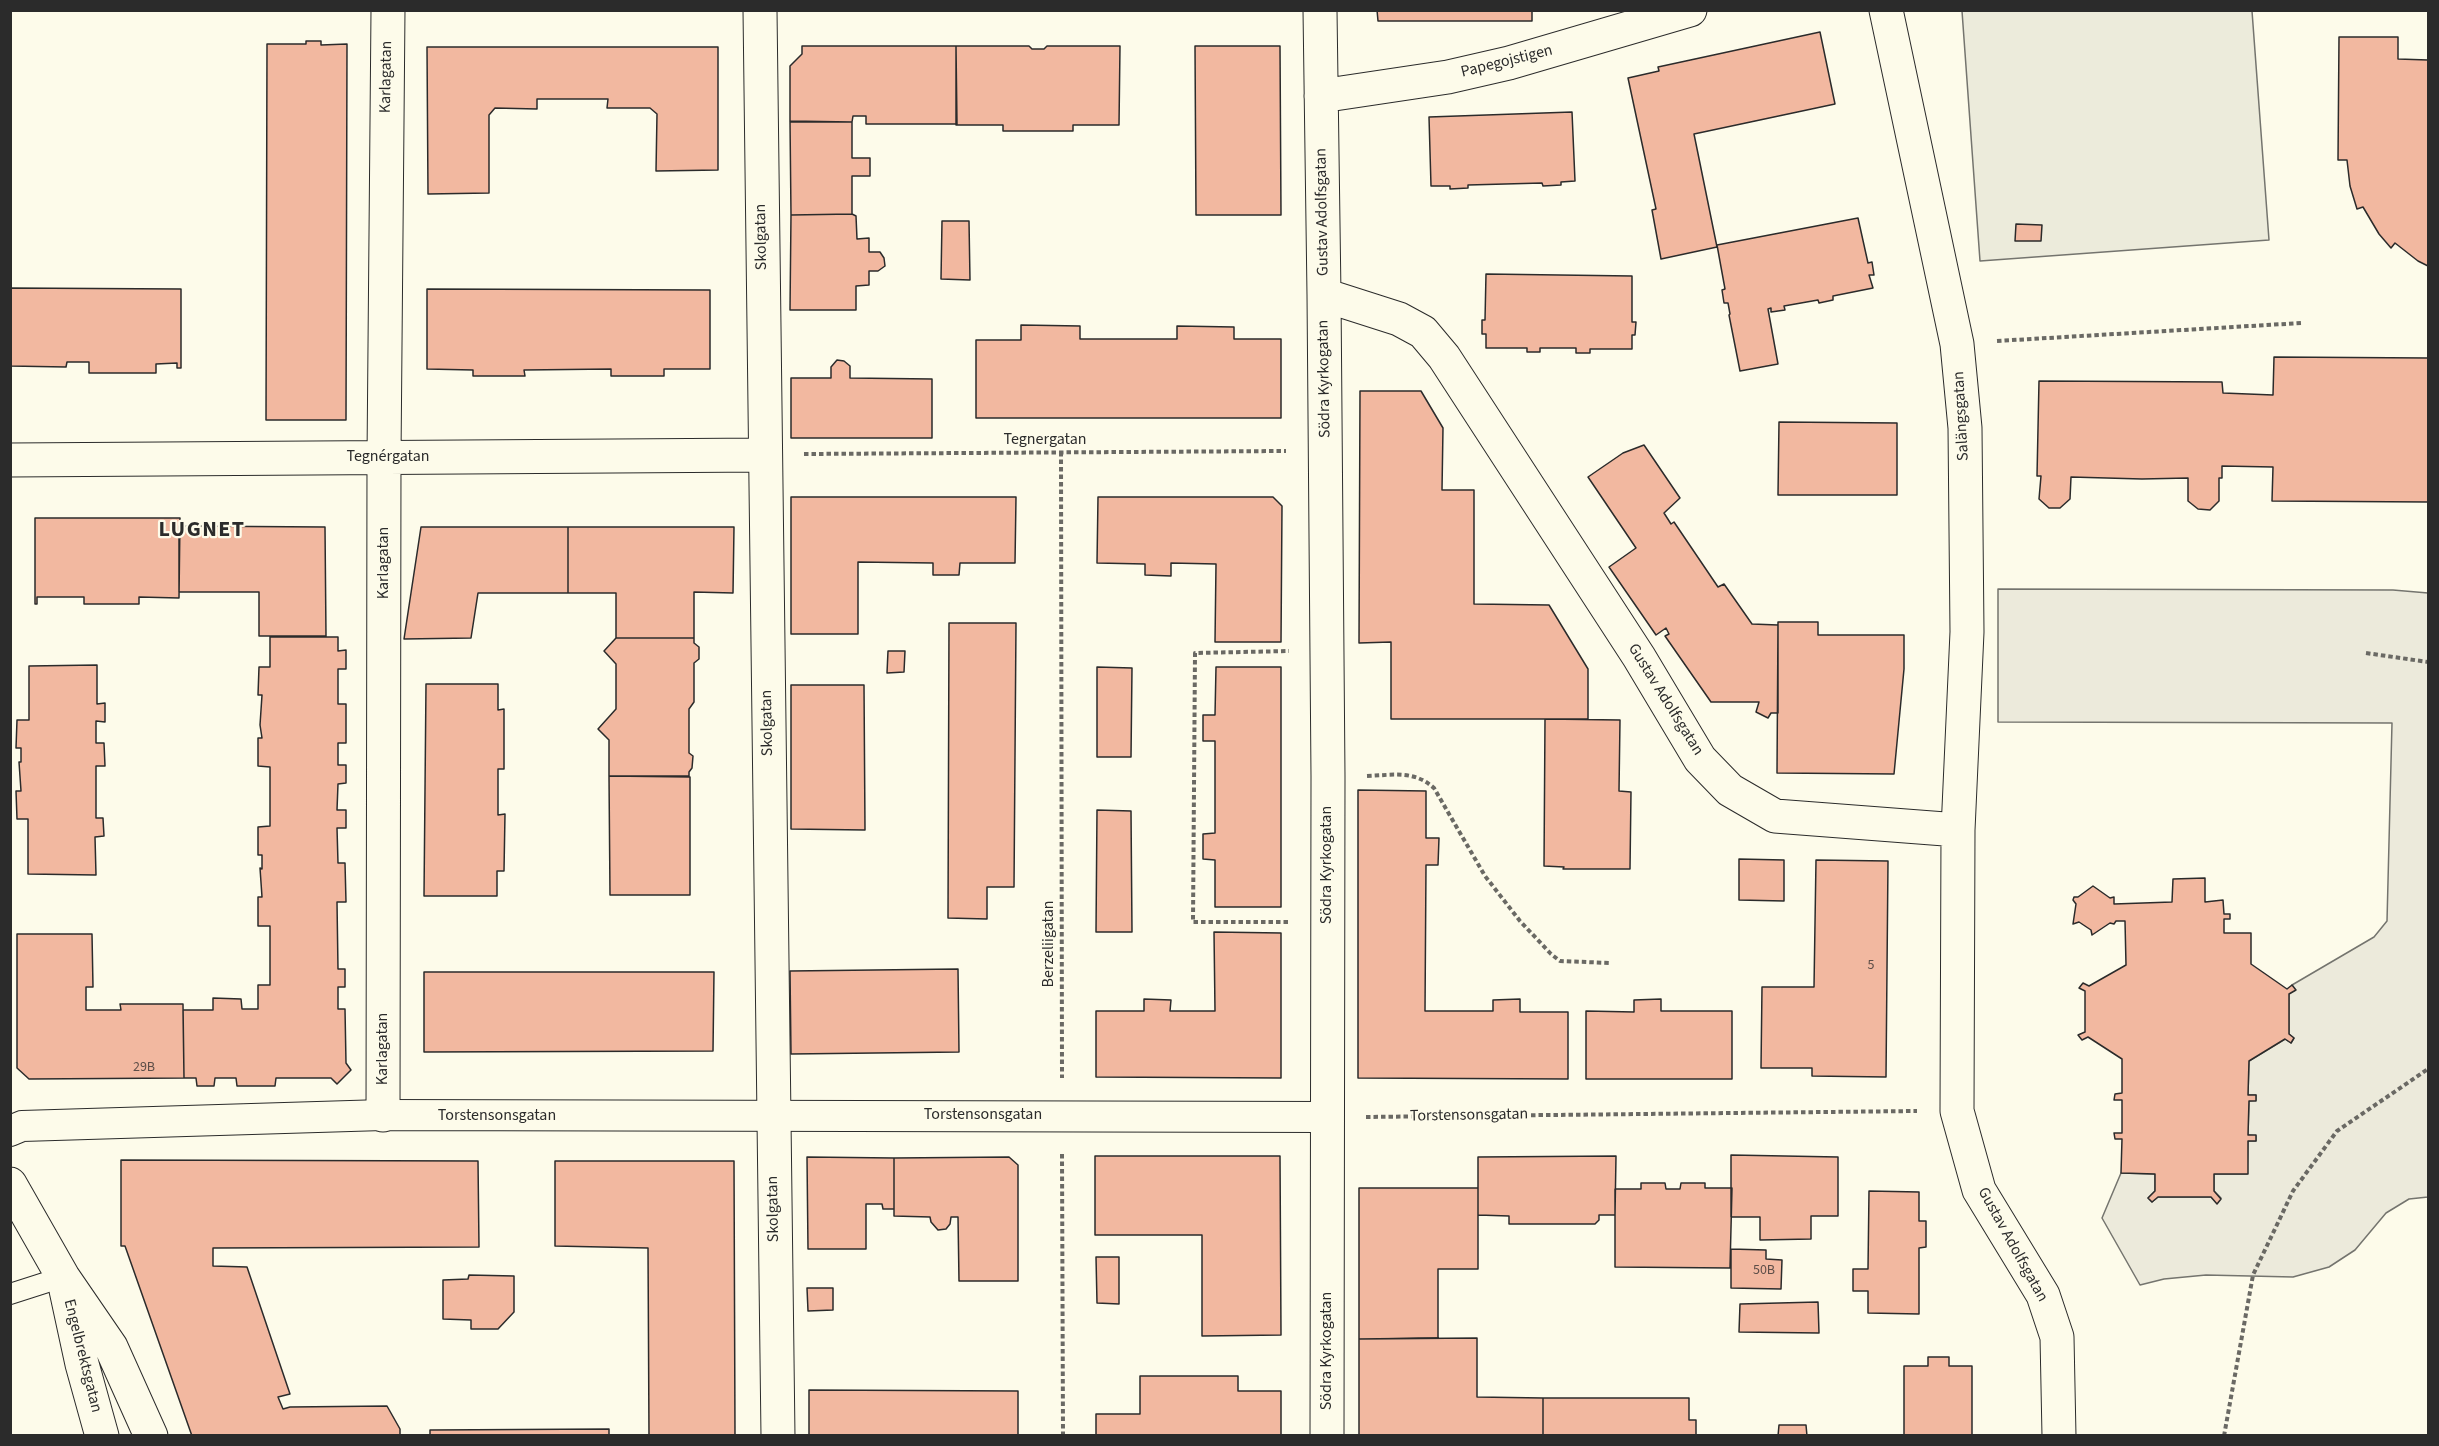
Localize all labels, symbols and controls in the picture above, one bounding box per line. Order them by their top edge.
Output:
street label: Karlagatan [377,41,397,113]
street label: Papegojstigen [1459,41,1555,83]
street label: Gustav Adolfsgatan [1312,148,1334,276]
street label: Skolgatan [752,204,772,270]
street label: Södra Kyrkogatan [1314,320,1336,438]
street label: Salängsgatan [1950,371,1974,461]
street label: Tegnergatan [1004,430,1086,450]
street label: Tegnérgatan [347,447,429,467]
district label: LUGNET [158,518,246,544]
street label: Karlagatan [374,527,394,599]
street label: Gustav Adolfsgatan [1623,641,1707,759]
street label: Skolgatan [758,690,778,756]
street label: Södra Kyrkogatan [1317,806,1337,924]
street label: Berzeliigatan [1039,901,1059,987]
house number: 5 [1868,958,1874,974]
street label: Karlagatan [373,1013,393,1085]
house number: 29B [133,1060,155,1076]
street label: Torstensonsgatan [924,1105,1042,1125]
street label: Torstensonsgatan [1410,1105,1528,1127]
street label: Torstensonsgatan [438,1106,556,1126]
street label: Skolgatan [764,1176,784,1242]
street label: Gustav Adolfsgatan [1973,1184,2051,1306]
house number: 50B [1753,1263,1775,1279]
street label: Södra Kyrkogatan [1317,1292,1337,1410]
street label: Engelbrektsgatan [59,1297,105,1415]

